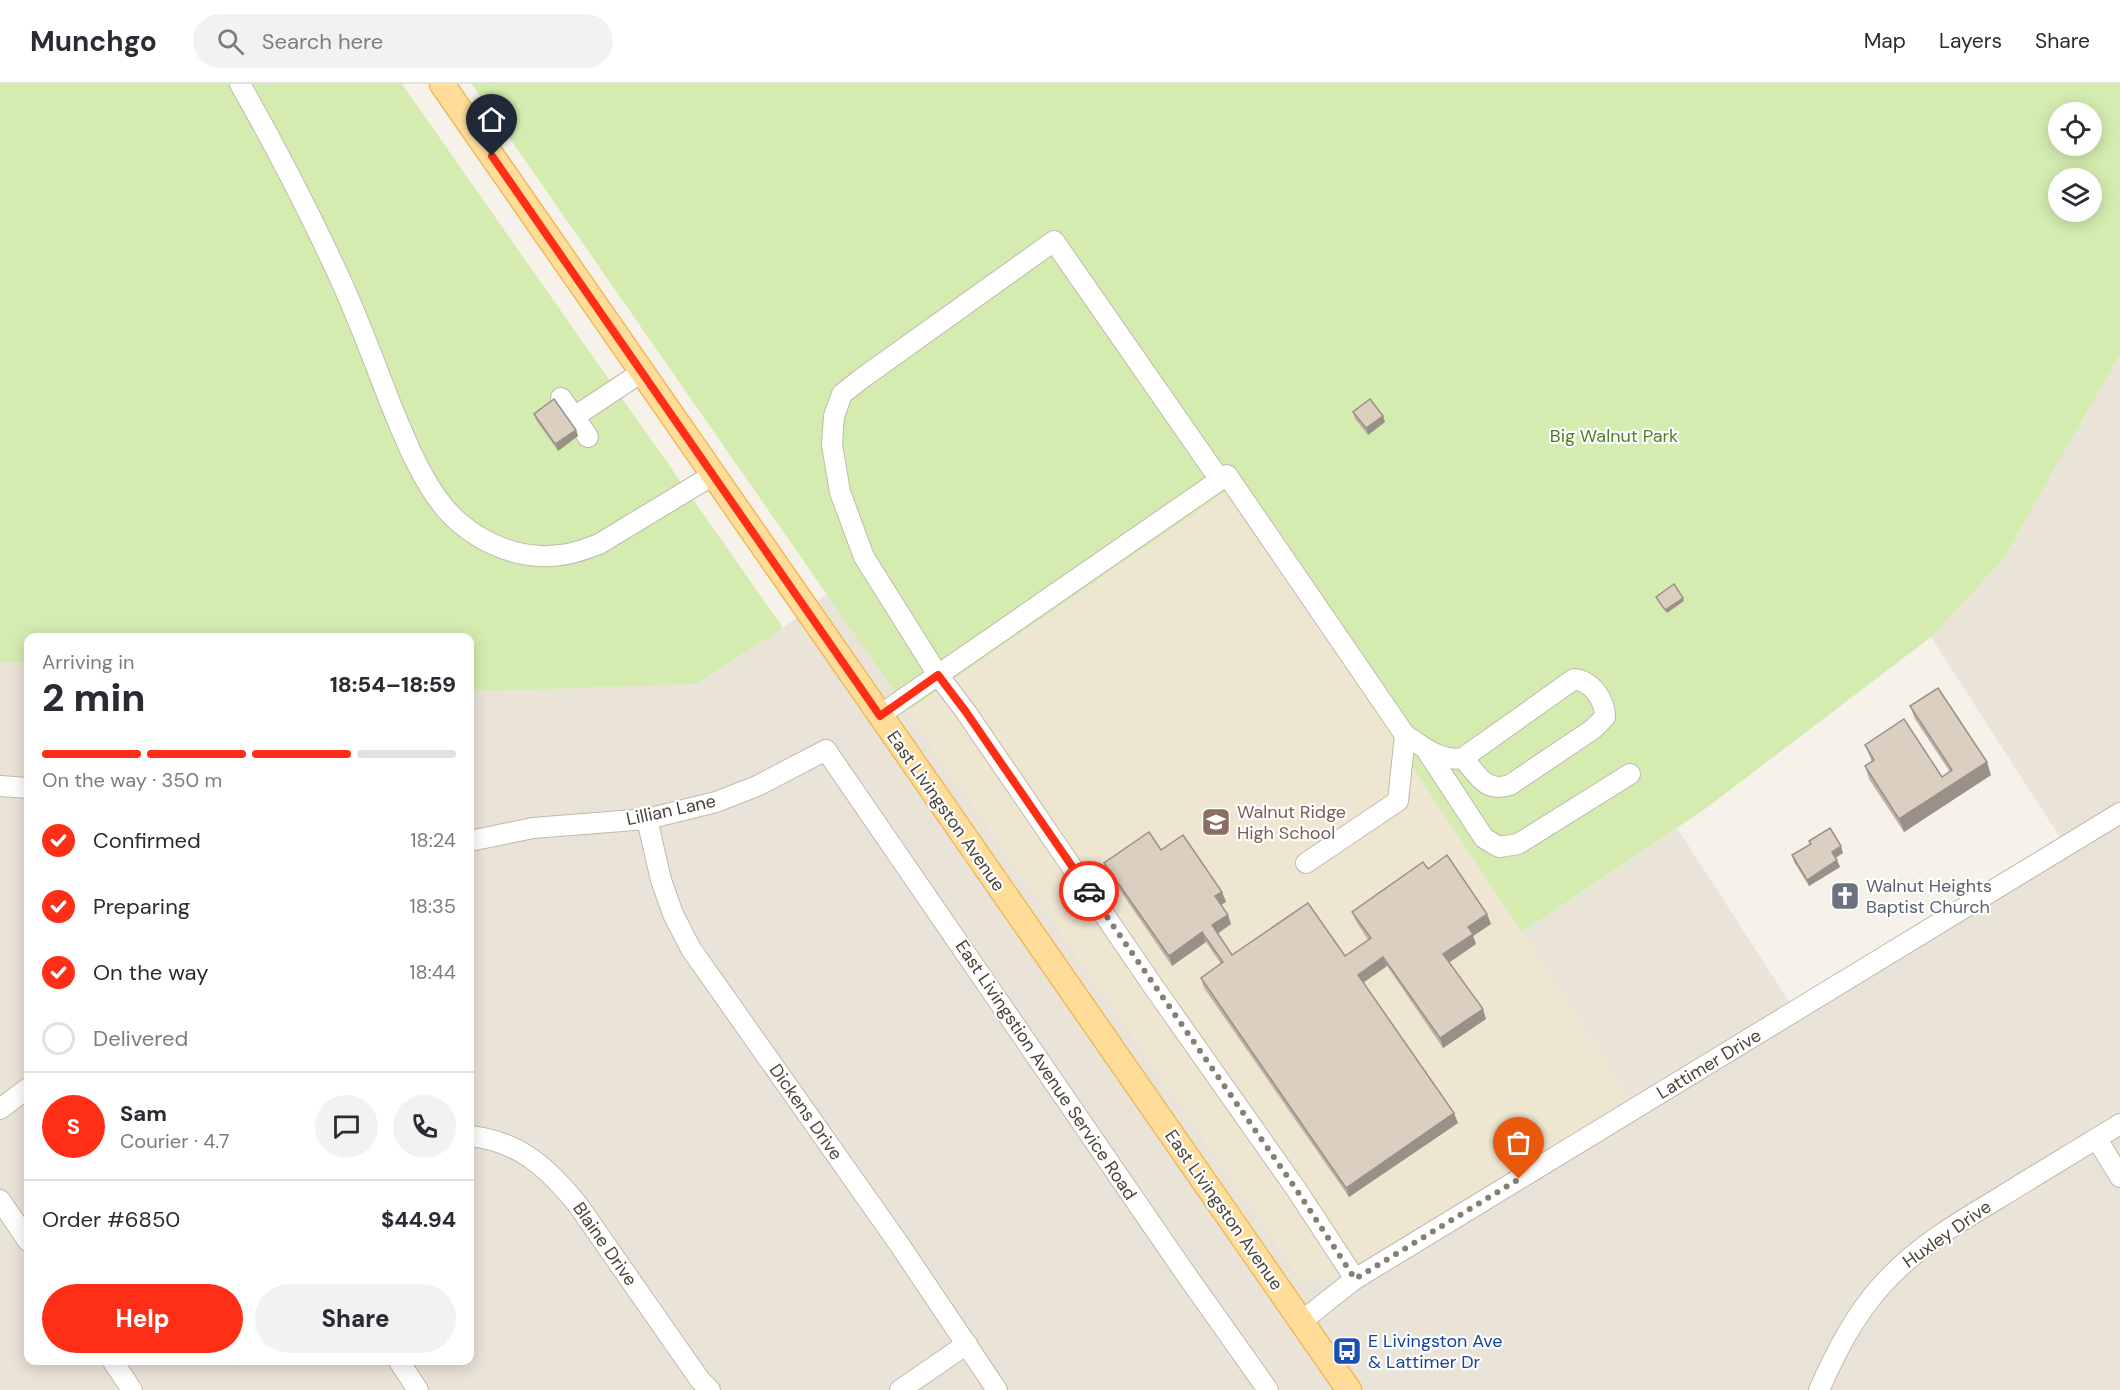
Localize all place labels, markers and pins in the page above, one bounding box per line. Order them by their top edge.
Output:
pin [466,94,517,156]
place label: Walnut Ridge High School [1237,800,1346,845]
school or university icon: Walnut Ridge High School [1200,806,1232,838]
place label: Walnut Heights Baptist Church [1866,874,1992,919]
church icon: Walnut Heights Baptist Church [1829,880,1861,912]
pin [1493,1117,1544,1179]
place label: E Livingston Ave & Lattimer Dr [1368,1329,1502,1374]
bus stop icon: E Livingston Ave & Lattimer Dr [1331,1335,1363,1367]

